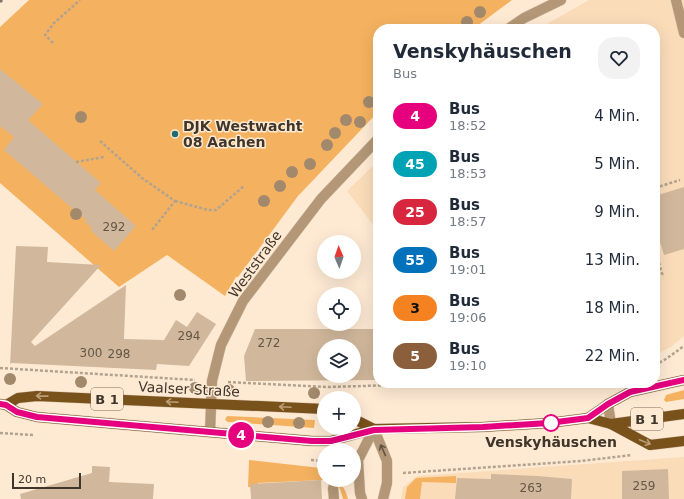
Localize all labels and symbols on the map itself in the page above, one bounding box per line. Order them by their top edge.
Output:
place label: DJK Westwacht 08 Aachen [183,118,303,150]
marker: DJK Westwacht 08 Aachen [170,129,180,139]
house number: 292 [103,220,125,234]
street label: Weststraße [225,227,285,301]
north arrow [317,235,361,279]
house number: 294 [178,329,200,343]
house number: 272 [258,336,280,350]
house number: 300 [80,346,102,360]
house number: 298 [108,347,130,361]
street label: Vaalser Straße [138,378,240,400]
road number: B 1 [91,388,123,410]
one-way arrow [36,392,49,400]
one-way arrow [166,398,179,406]
one-way arrow [279,404,292,411]
road number: B 1 [631,408,663,430]
marker: Venskyhäuschen [542,414,560,432]
line badge: 4 [228,422,254,448]
place label: Venskyhäuschen [485,434,617,450]
one-way arrow [639,439,651,447]
one-way arrow [379,445,386,457]
scale bar [12,471,81,490]
house number: 259 [633,479,655,493]
house number: 263 [520,481,542,495]

